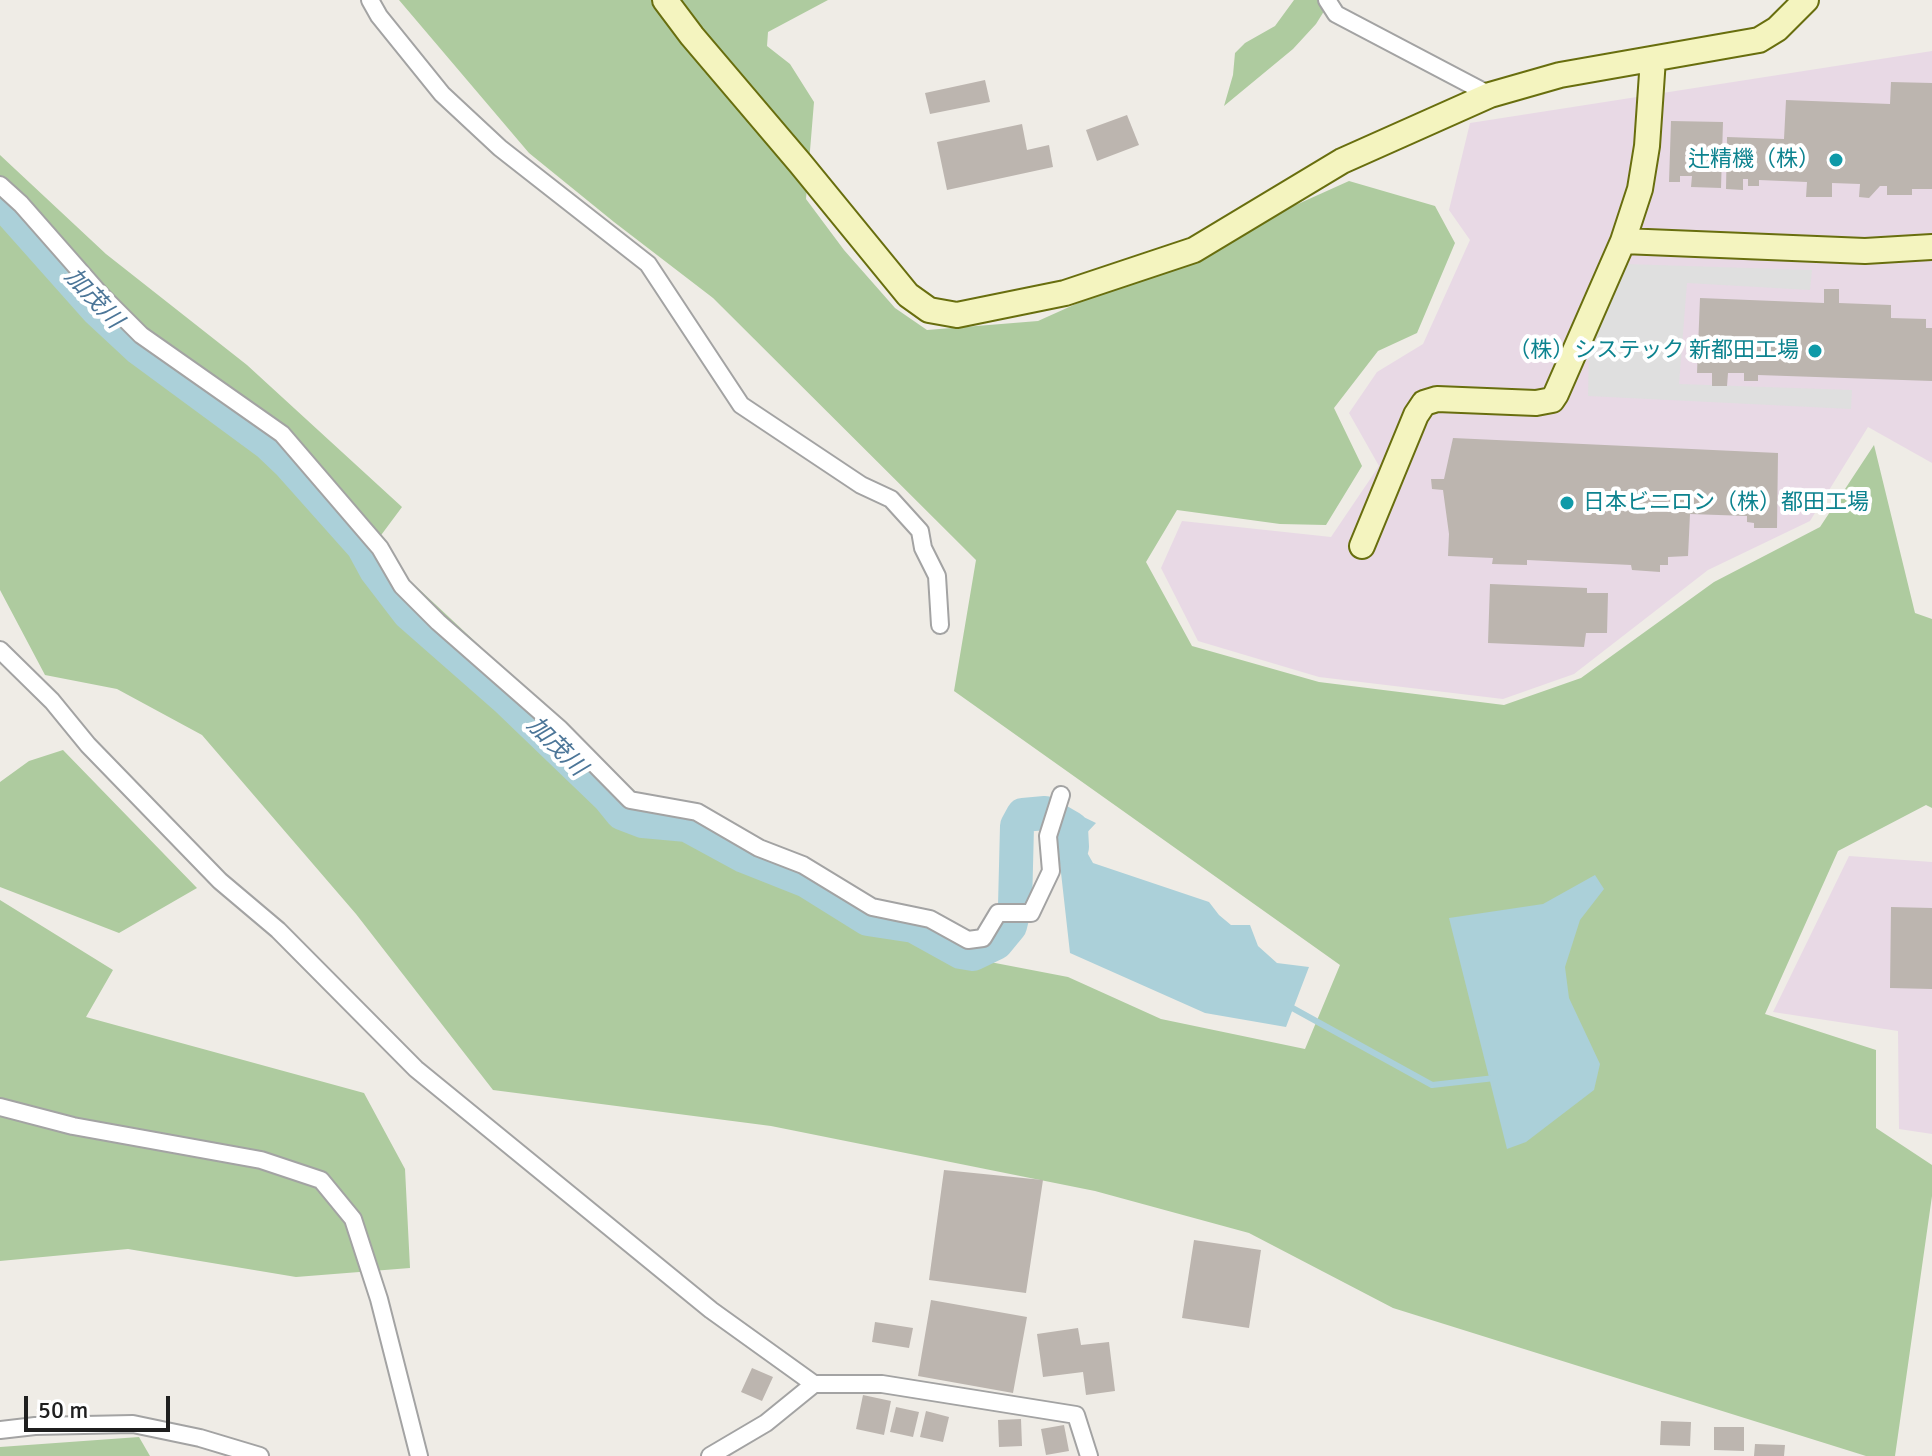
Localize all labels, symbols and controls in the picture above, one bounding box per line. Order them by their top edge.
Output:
place label: 辻精機（株） [1688,147,1820,173]
marker: 辻精機（株） [1827,151,1845,169]
water label: 加茂川 [58,263,128,335]
place label: （株）システック 新都田工場 [1508,338,1799,364]
marker: （株）システック 新都田工場 [1806,342,1824,360]
place label: 日本ビニロン（株）都田工場 [1583,490,1869,516]
marker: 日本ビニロン（株）都田工場 [1558,494,1576,512]
water label: 加茂川 [520,711,592,783]
scale bar [28,1380,174,1430]
text: 50 m [38,1395,88,1425]

